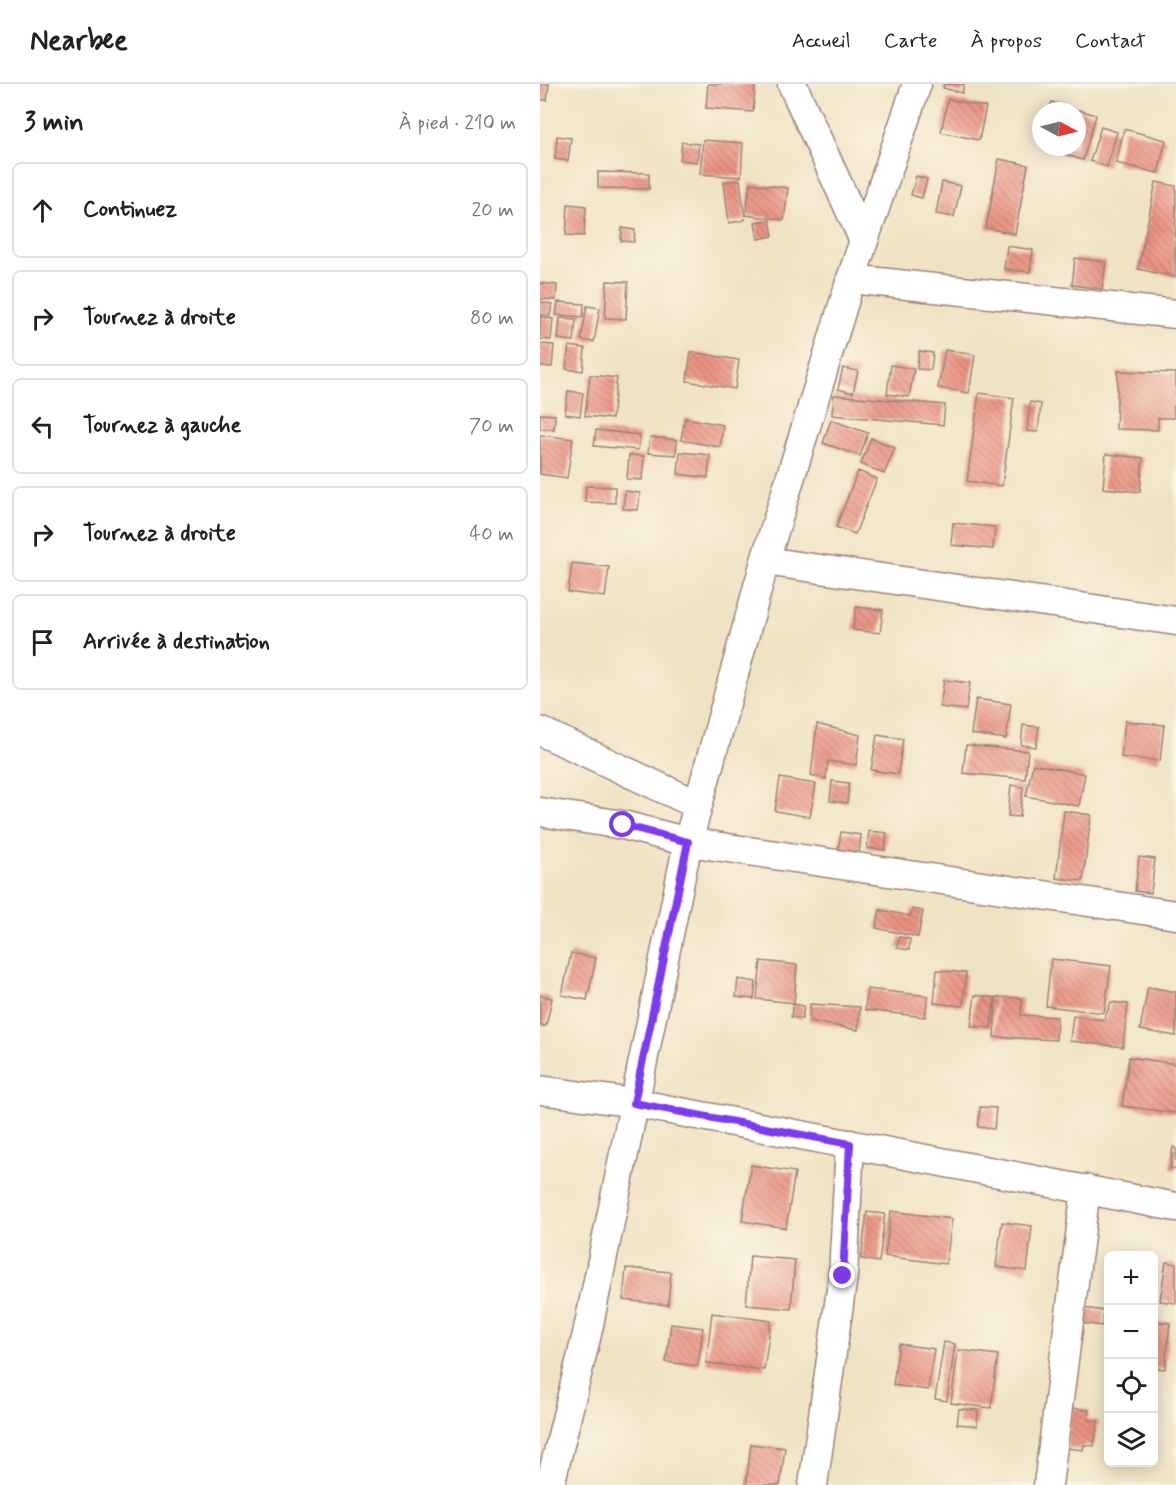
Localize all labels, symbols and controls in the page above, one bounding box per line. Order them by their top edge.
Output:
text: Nearbee [30,23,128,60]
text: Accueil [792,27,851,55]
text: Carte [884,27,938,55]
text: À propos [971,27,1042,55]
text: Contact [1075,27,1146,55]
north arrow [1032,102,1086,156]
text: 3 min [24,106,84,140]
text: À pied · 210 m [399,110,516,137]
icon: ahead [26,194,59,227]
text: Continuez [83,196,177,224]
text: 20 m [471,197,514,224]
icon: right [26,302,59,335]
text: Tournez à droite [83,304,236,332]
text: 80 m [470,305,514,332]
icon: left [26,410,59,443]
text: Tournez à gauche [83,412,241,440]
text: 70 m [469,413,514,440]
icon: right [26,518,59,551]
text: Tournez à droite [83,520,236,548]
text: 40 m [470,521,514,548]
icon: arrive [26,626,59,659]
text: Arrivée à destination [83,628,270,656]
route start [609,811,635,837]
map controls [1104,1251,1158,1467]
button: + [1104,1251,1158,1305]
route end [829,1262,855,1288]
button: − [1104,1305,1158,1359]
button: locate [1104,1359,1158,1413]
button: layers [1104,1413,1158,1467]

